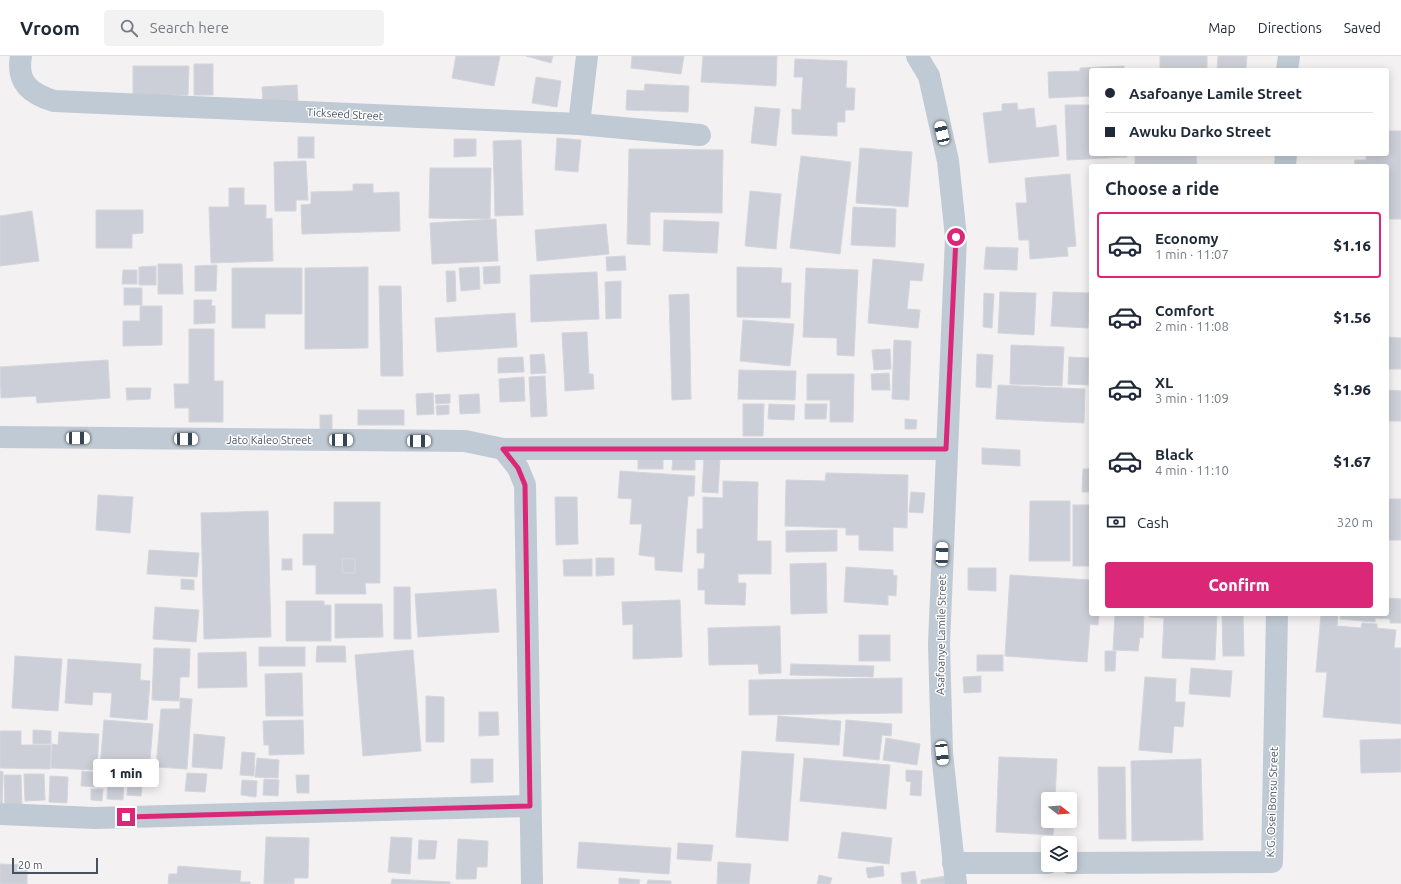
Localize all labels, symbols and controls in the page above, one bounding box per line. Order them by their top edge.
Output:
search box [104,10,384,46]
text: Vroom [20,17,80,39]
icon: search [118,17,140,39]
text: Search here [150,19,229,36]
text: Map [1208,20,1236,36]
text: Directions [1258,20,1322,36]
text: Saved [1344,20,1381,36]
text: Asafoanye Lamile Street [1129,85,1302,102]
street label: Tickseed Street [307,106,384,122]
car [933,120,951,146]
text: Awuku Darko Street [1129,123,1271,140]
text: Choose a ride [1105,178,1219,198]
icon: car [1107,227,1143,263]
route start [947,228,965,246]
text: Economy [1155,230,1219,247]
text: $1.16 [1333,237,1371,254]
text: 1 min · 11:07 [1155,247,1229,261]
icon: car [1107,299,1143,335]
text: Comfort [1155,302,1214,319]
text: $1.56 [1333,309,1371,326]
text: 2 min · 11:08 [1155,319,1229,333]
icon: car [1107,371,1143,407]
text: XL [1155,374,1173,391]
text: $1.96 [1333,381,1371,398]
text: 3 min · 11:09 [1155,391,1229,405]
car [66,432,90,444]
car [174,433,198,445]
street label: Jato Kaleo Street [226,434,312,446]
car [329,434,353,446]
car [407,435,431,447]
icon: car [1107,443,1143,479]
text: Black [1155,446,1194,463]
text: $1.67 [1333,453,1371,470]
text: 4 min · 11:10 [1155,463,1229,477]
icon: cash [1105,511,1127,533]
text: Cash [1137,514,1169,531]
text: 320 m [1337,515,1373,529]
car [936,542,948,566]
button: Confirm [1105,562,1373,608]
street label: Asafoanye Lamile Street [934,574,948,695]
car [935,740,949,766]
street label: K.G. Osei Bonsu Street [1264,746,1280,858]
callout: 1 min [93,759,159,787]
text: 1 min [109,766,143,780]
north arrow [1041,792,1077,828]
map controls [1041,792,1077,872]
route end [117,808,135,826]
button: layers [1041,836,1077,872]
scale bar [12,856,98,875]
text: 20 m [18,859,42,871]

